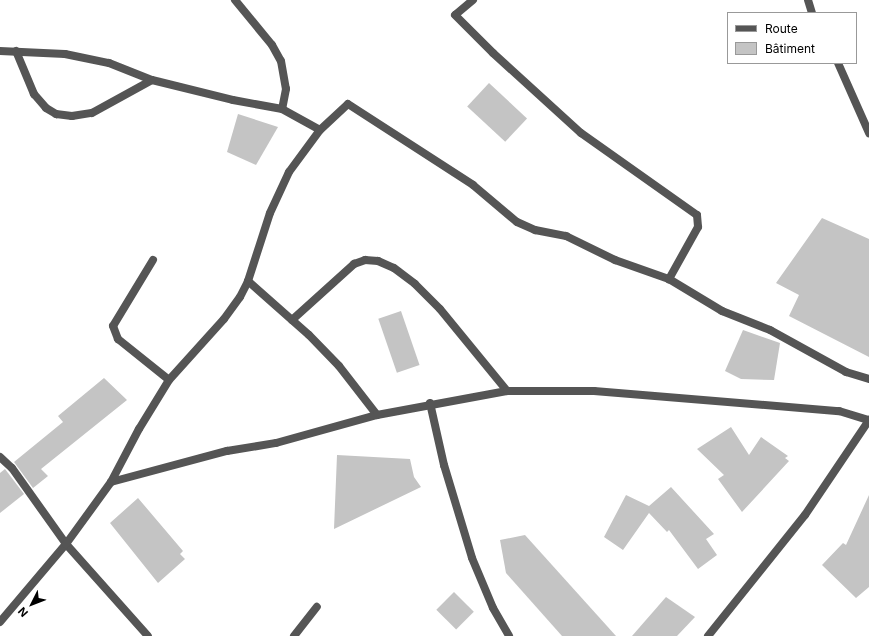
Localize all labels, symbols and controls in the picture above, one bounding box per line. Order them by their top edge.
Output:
legend [727,12,857,64]
text: Route [765,21,798,36]
text: Bâtiment [765,41,815,56]
north arrow [12,584,52,624]
text: N [15,604,31,620]

